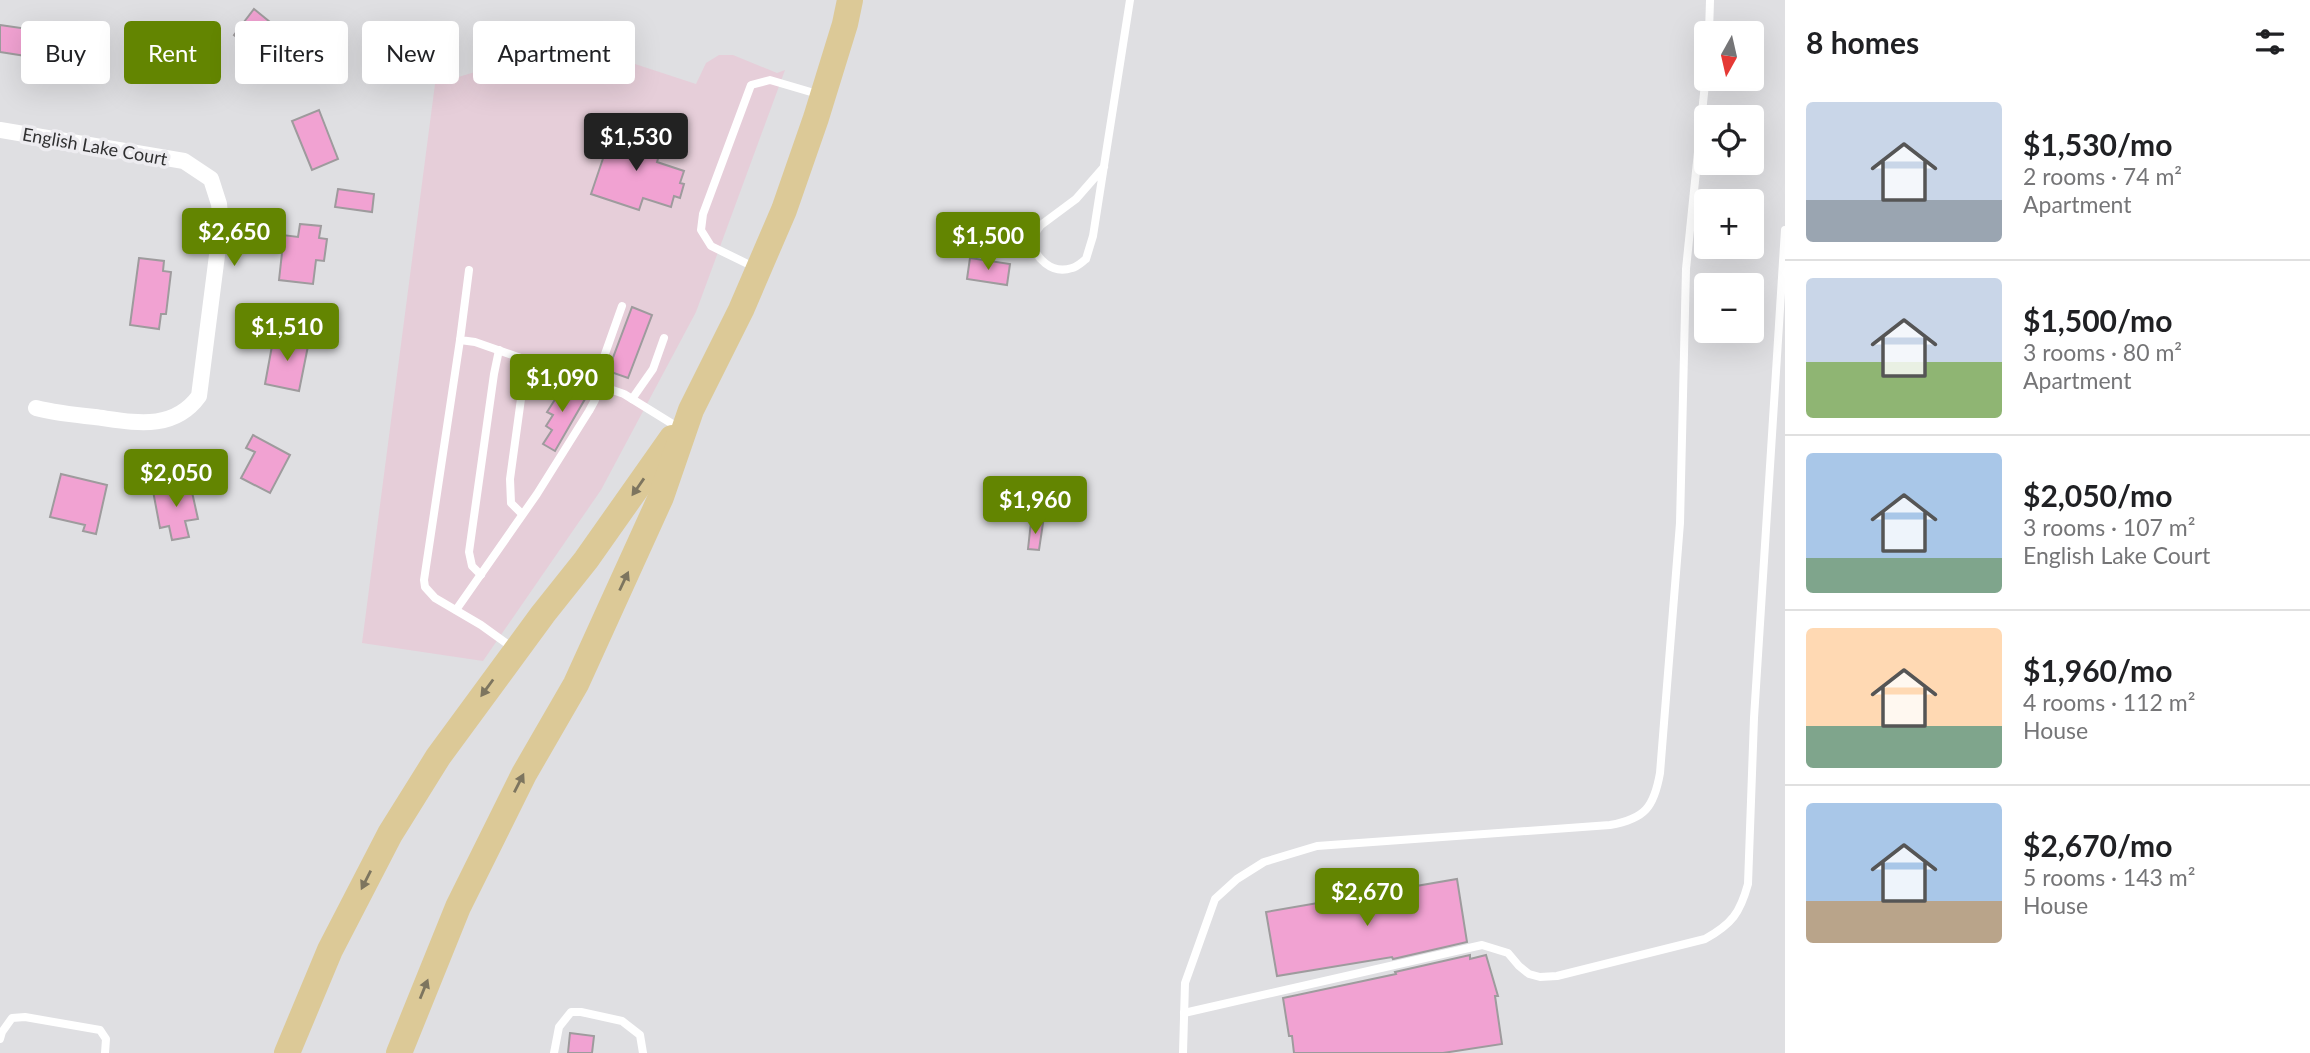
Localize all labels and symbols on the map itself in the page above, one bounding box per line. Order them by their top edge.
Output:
north arrow [1694,21,1764,91]
pin: $1,530 [579,114,693,173]
street label: English Lake Court [21,122,170,170]
pin: $2,650 [177,208,291,268]
pin: $1,500 [931,212,1045,272]
pin: $1,510 [230,304,344,363]
pin: $1,090 [505,354,619,414]
pin: $2,050 [119,449,233,509]
pin: $1,960 [978,476,1092,536]
one-way arrow [631,478,645,496]
one-way arrow [618,571,630,591]
one-way arrow [480,679,494,697]
one-way arrow [514,773,525,793]
pin: $2,670 [1310,869,1424,928]
one-way arrow [360,871,372,890]
one-way arrow [419,979,430,1000]

